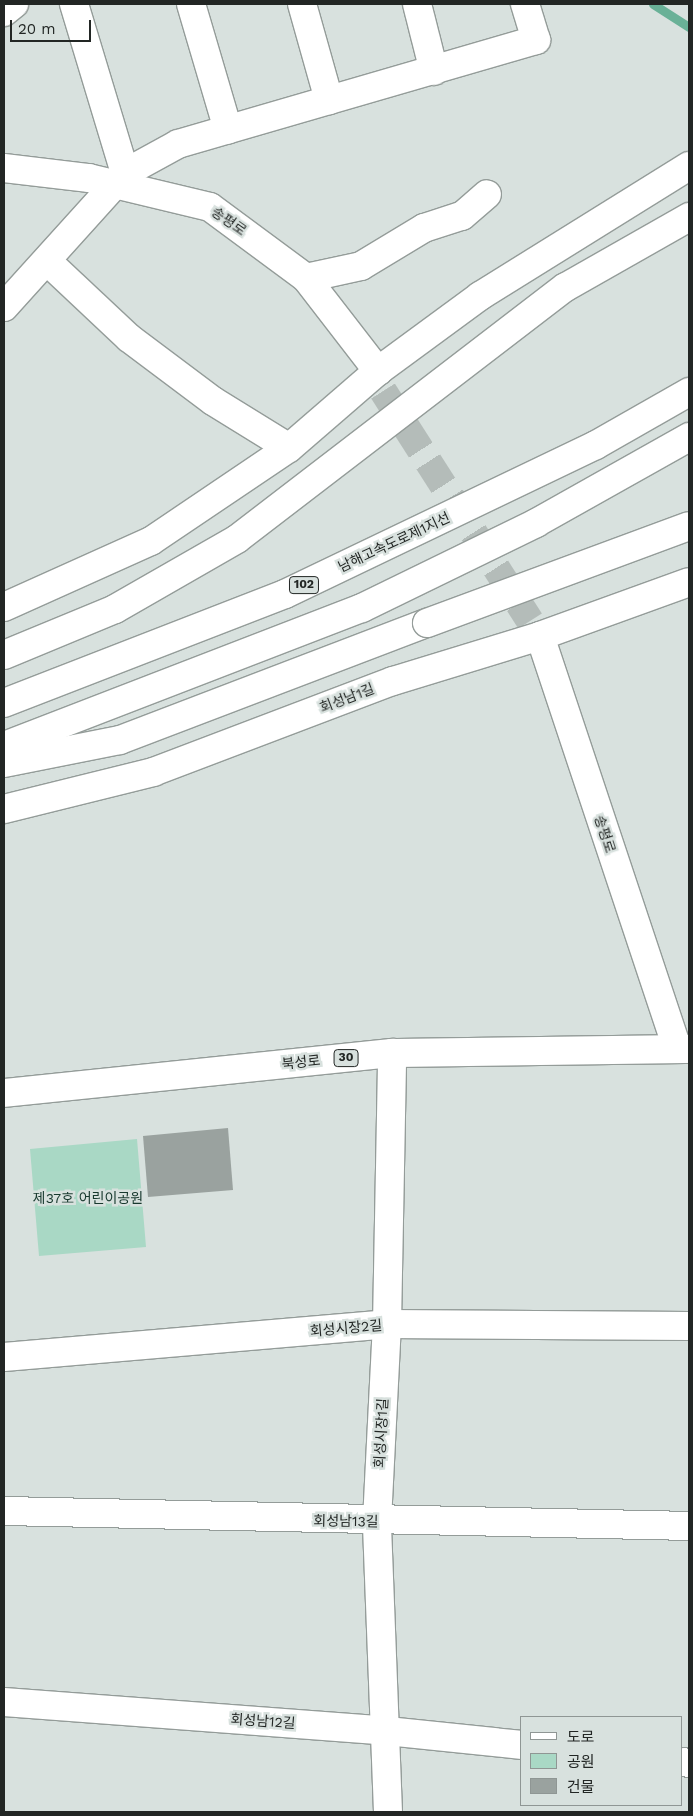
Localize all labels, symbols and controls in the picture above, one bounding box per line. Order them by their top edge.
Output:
scale bar [12,10,94,42]
text: 20 m [18,20,56,38]
street label: 송평로 [208,203,250,239]
street label: 남해고속도로제1지선 [335,509,453,575]
road number: 102 [288,576,320,594]
street label: 회성남1길 [317,680,377,716]
street label: 송평로 [591,813,619,855]
road number: 30 [334,1048,358,1068]
street label: 북성로 [281,1052,321,1072]
park label: 제37호 어린이공원 [33,1190,143,1206]
street label: 회성시장2길 [309,1316,383,1340]
street label: 회성시장1길 [371,1398,391,1468]
street label: 회성남13길 [313,1512,379,1530]
street label: 회성남12길 [230,1710,296,1732]
legend [520,1716,683,1806]
text: 도로 [567,1728,595,1746]
text: 공원 [567,1753,595,1771]
text: 건물 [567,1778,595,1796]

